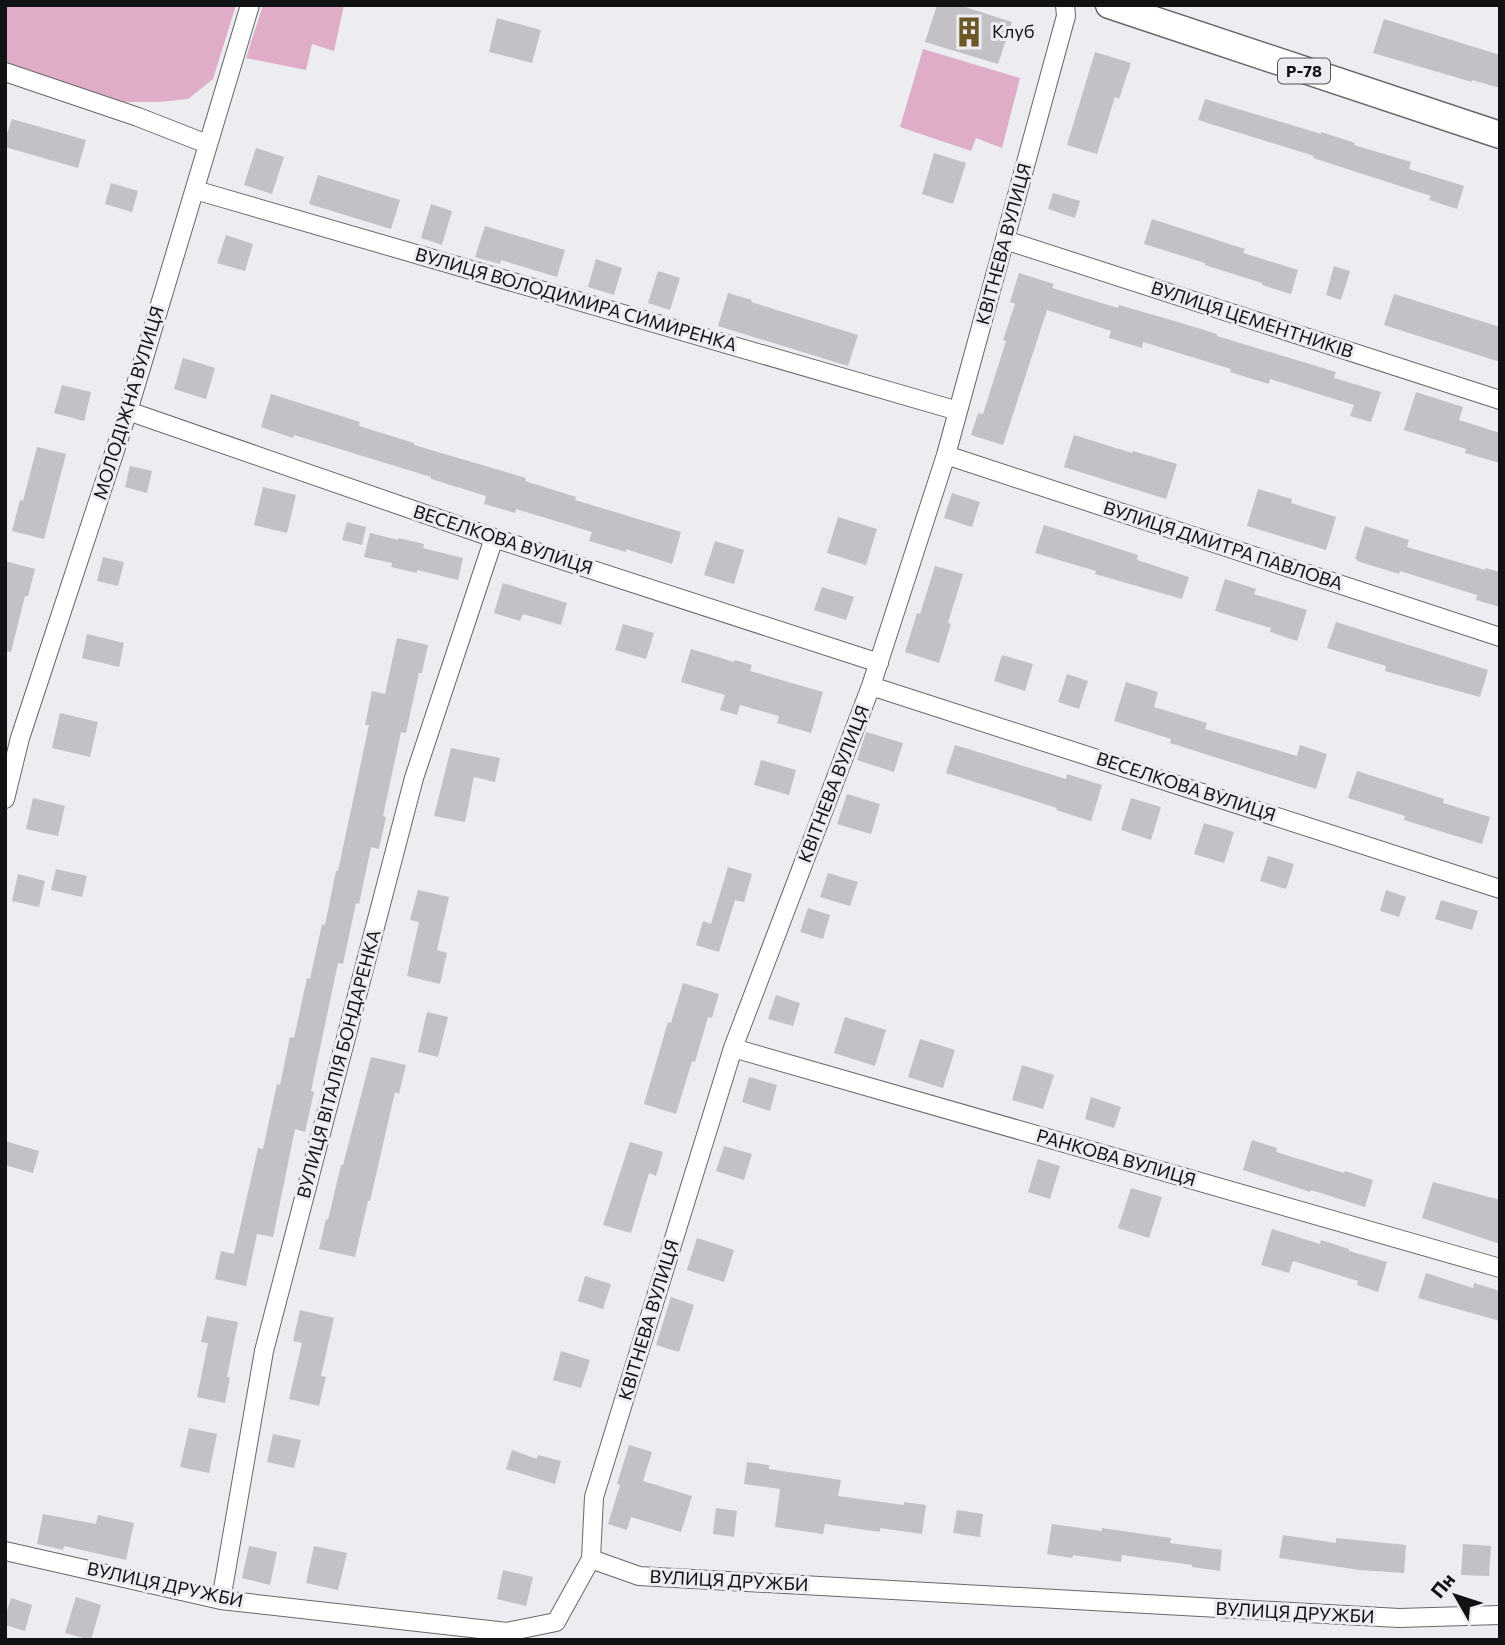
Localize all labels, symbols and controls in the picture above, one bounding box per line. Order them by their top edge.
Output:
building icon: Клуб [952,15,986,49]
place label: Клуб [992,20,1035,42]
road number: Р-78 [1278,58,1330,83]
street label: КВІТНЕВА ВУЛИЦЯ [971,160,1035,327]
street label: ВУЛИЦЯ ВОЛОДИМИРА СИМИРЕНКА [413,242,740,356]
street label: ВУЛИЦЯ ЦЕМЕНТНИКІВ [1148,276,1356,362]
street label: МОЛОДІЖНА ВУЛИЦЯ [88,303,168,502]
street label: ВУЛИЦЯ ДМИТРА ПАВЛОВА [1101,496,1346,594]
street label: ВЕСЕЛКОВА ВУЛИЦЯ [411,500,596,578]
street label: КВІТНЕВА ВУЛИЦЯ [793,702,873,865]
street label: ВЕСЕЛКОВА ВУЛИЦЯ [1094,747,1279,825]
street label: ВУЛИЦЯ ВІТАЛІЯ БОНДАРЕНКА [292,927,385,1200]
street label: РАНКОВА ВУЛИЦЯ [1034,1124,1198,1190]
street label: КВІТНЕВА ВУЛИЦЯ [613,1237,683,1403]
street label: ВУЛИЦЯ ДРУЖБИ [85,1557,245,1611]
north arrow [1421,1561,1491,1631]
street label: ВУЛИЦЯ ДРУЖБИ [649,1565,809,1595]
text: Пн [1426,1568,1459,1602]
street label: ВУЛИЦЯ ДРУЖБИ [1215,1597,1375,1627]

